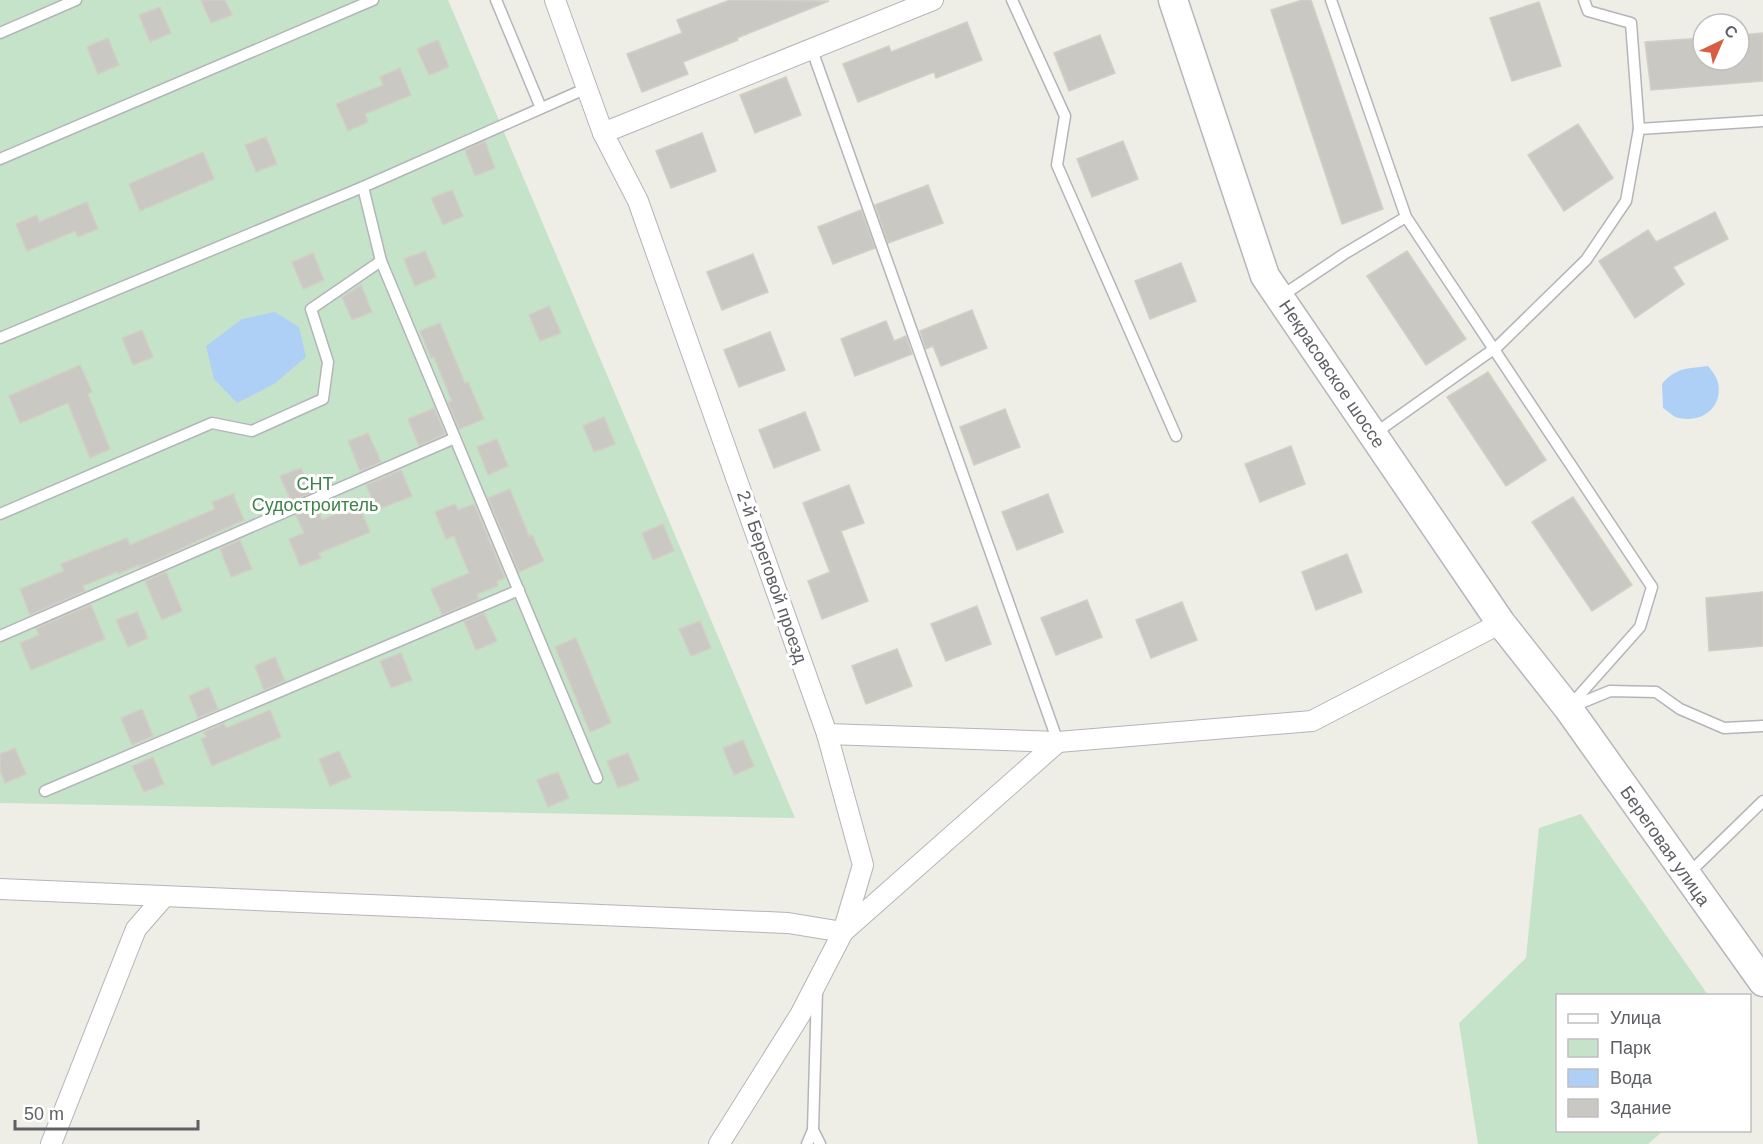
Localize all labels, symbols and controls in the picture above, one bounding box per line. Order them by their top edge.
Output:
north arrow [1691,12,1751,72]
text: С [1721,21,1741,42]
street label: Некрасовское шоссе [1275,296,1389,452]
park label: СНТ Судостроитель [252,474,378,515]
street label: 2-й Береговой проезд [733,488,811,666]
street label: Береговая улица [1616,782,1714,911]
legend [1556,994,1751,1132]
text: Улица [1610,1008,1662,1028]
text: Парк [1610,1038,1651,1058]
text: Вода [1610,1068,1653,1088]
scale bar [15,1093,198,1131]
text: Здание [1610,1098,1671,1118]
text: 50 m [24,1104,64,1124]

